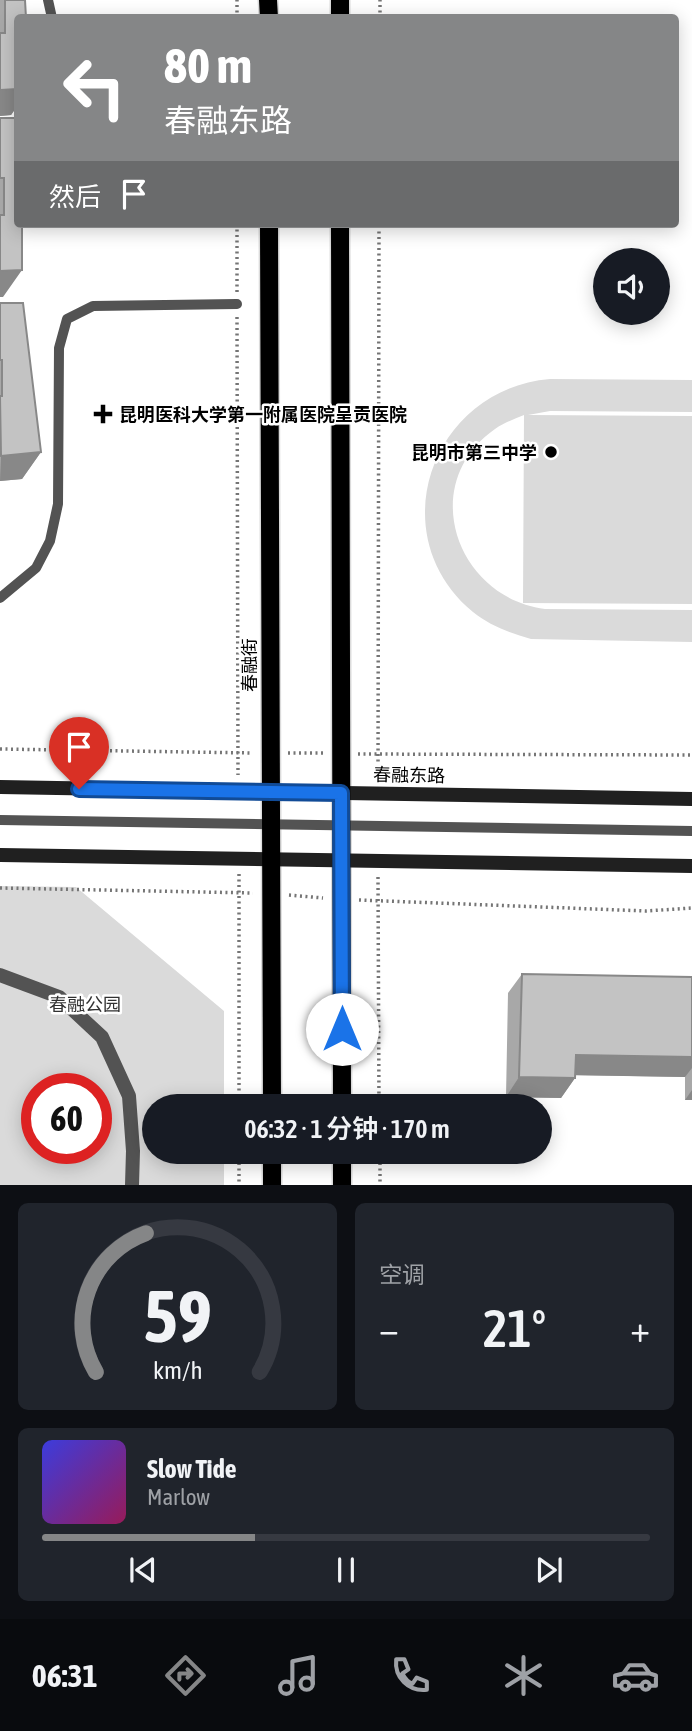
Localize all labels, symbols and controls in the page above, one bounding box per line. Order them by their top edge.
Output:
text: 80 m [164,37,252,93]
icon: left [49,42,140,133]
text: 春融东路 [164,102,292,139]
icon: arrive [115,175,153,213]
text: 然后 [49,182,101,212]
map controls [593,248,670,325]
button: sound [593,248,670,325]
marker: 昆明医科大学第一附属医院呈贡医院 [93,404,113,424]
place label: 昆明医科大学第一附属医院呈贡医院 [119,404,407,425]
place label: 昆明市第三中学 [411,442,537,463]
marker: 昆明市第三中学 [543,444,559,460]
street label: 春融街 [239,638,260,692]
pin [49,717,109,789]
icon: arrive [60,728,98,766]
street label: 春融东路 [373,764,445,786]
position arrow [305,992,379,1066]
park label: 春融公园 [49,994,121,1015]
speed limit sign: 60 [21,1073,112,1164]
text: 06:32 · 1 分钟 · 170 m [244,1114,450,1144]
text: 空调 [379,1262,425,1288]
text: 59 [143,1275,212,1358]
text: 21° [483,1298,546,1358]
text: − [379,1307,399,1350]
text: + [630,1307,650,1350]
text: km/h [153,1356,202,1384]
text: Slow Tide [147,1454,237,1484]
text: Marlow [147,1484,210,1510]
icon: previous [124,1551,162,1589]
icon: pause [327,1551,365,1589]
icon: next [530,1551,568,1589]
icon: directions [161,1651,210,1700]
icon: music [274,1651,323,1700]
icon: phone [386,1651,435,1700]
icon: climate [499,1651,548,1700]
icon: car [611,1651,660,1700]
text: 06:31 [32,1657,98,1694]

